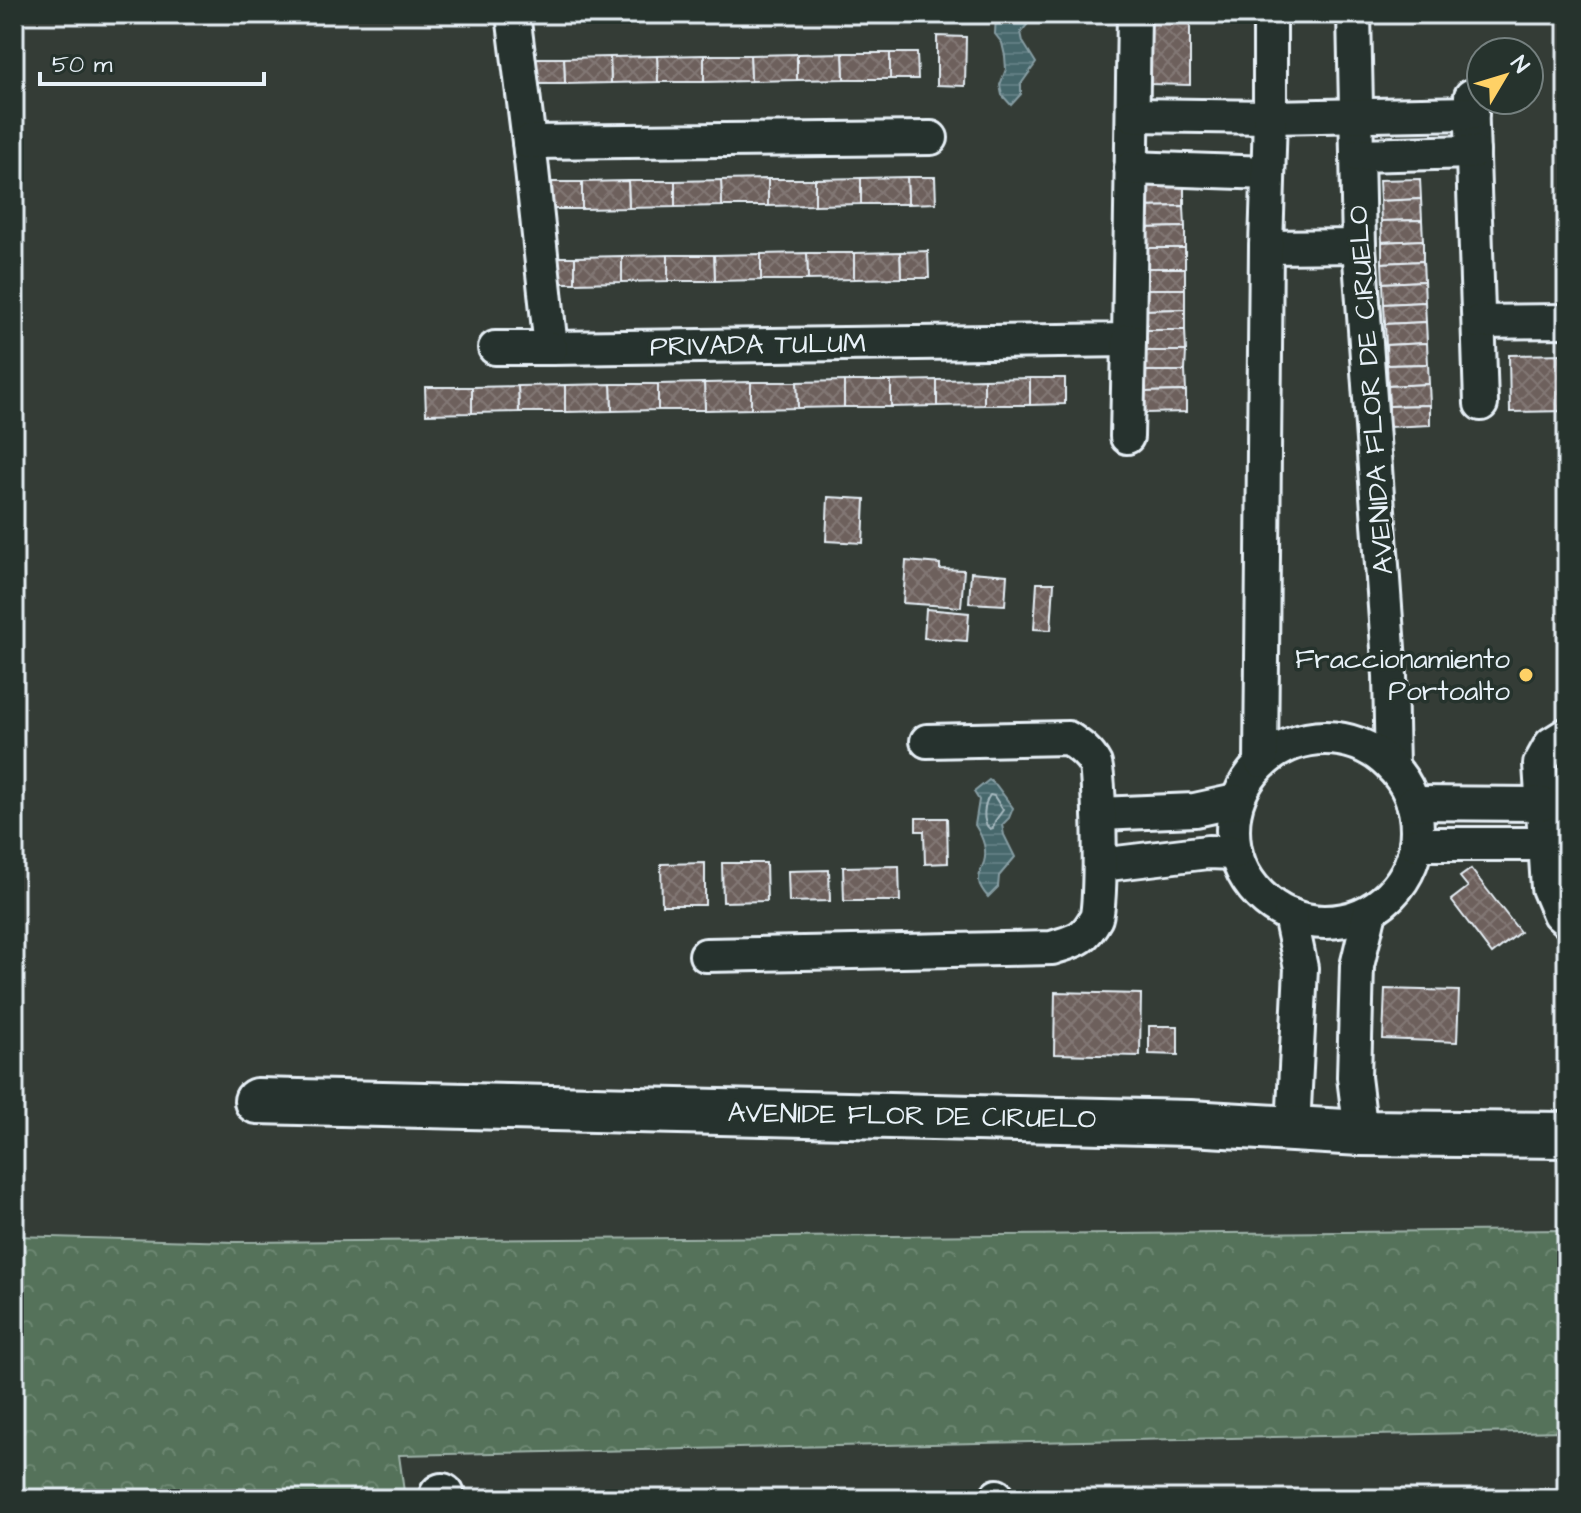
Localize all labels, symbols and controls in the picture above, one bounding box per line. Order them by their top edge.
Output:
scale bar [40,36,264,86]
north arrow [1465,36,1545,116]
text: 50 m [52,48,113,82]
text: N [1503,50,1536,80]
street label: AVENIDA FLOR DE CIRUELO [1339,204,1403,576]
street label: PRIVADA TULUM [650,324,866,366]
place label: Fraccionamiento Portoalto [1295,640,1510,711]
marker: Fraccionamiento Portoalto [1517,666,1535,684]
street label: AVENIDE FLOR DE CIRUELO [727,1093,1097,1139]

